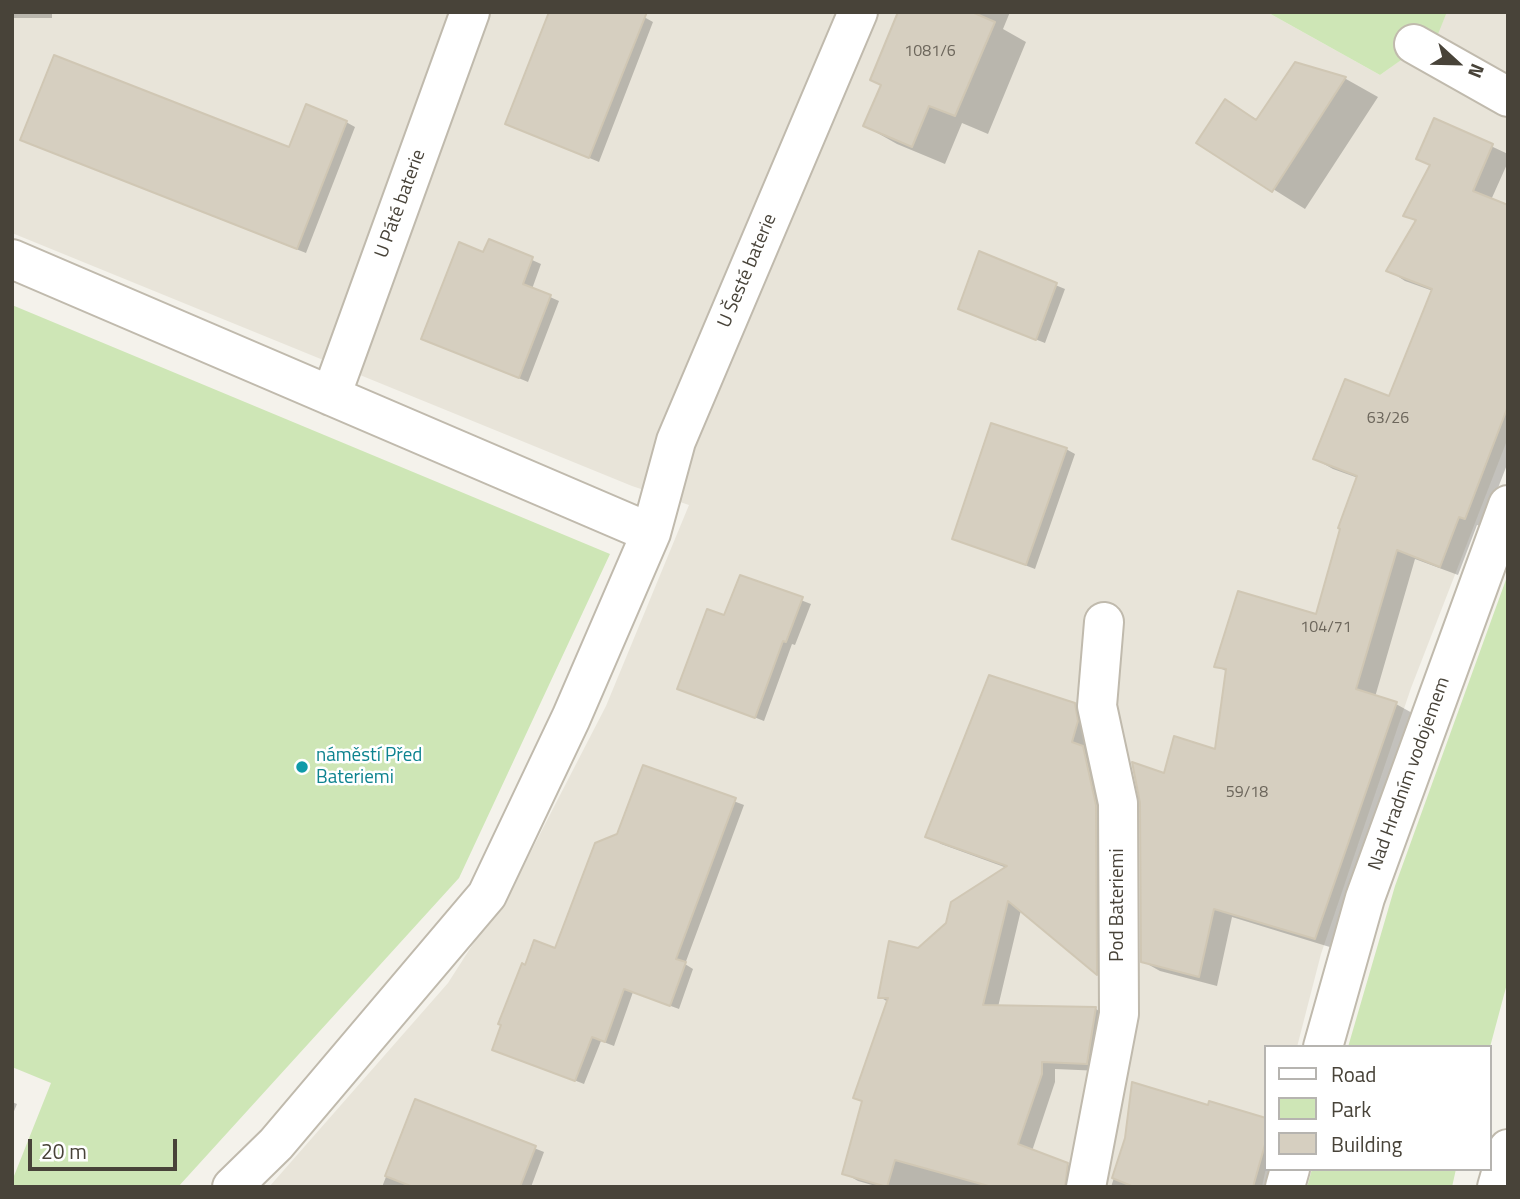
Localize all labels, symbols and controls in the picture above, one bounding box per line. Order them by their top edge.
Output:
north arrow [1422,28,1492,98]
house number: 1081/6 [904,42,956,62]
text: N [1461,60,1493,83]
street label: U Páté baterie [371,147,431,261]
street label: U Šesté baterie [714,211,782,331]
house number: 63/26 [1367,409,1409,429]
house number: 104/71 [1300,618,1352,638]
street label: Nad Hradním vodojemem [1364,674,1456,874]
place label: náměstí Před Bateriemi [316,745,422,789]
marker: náměstí Před Bateriemi [294,759,310,775]
house number: 59/18 [1226,783,1268,803]
street label: Pod Bateriemi [1107,848,1129,962]
legend [1264,1045,1492,1171]
text: Road [1331,1058,1376,1090]
text: Park [1331,1093,1371,1125]
scale bar [32,1126,180,1170]
text: Building [1331,1128,1402,1160]
text: 20 m [41,1135,87,1167]

